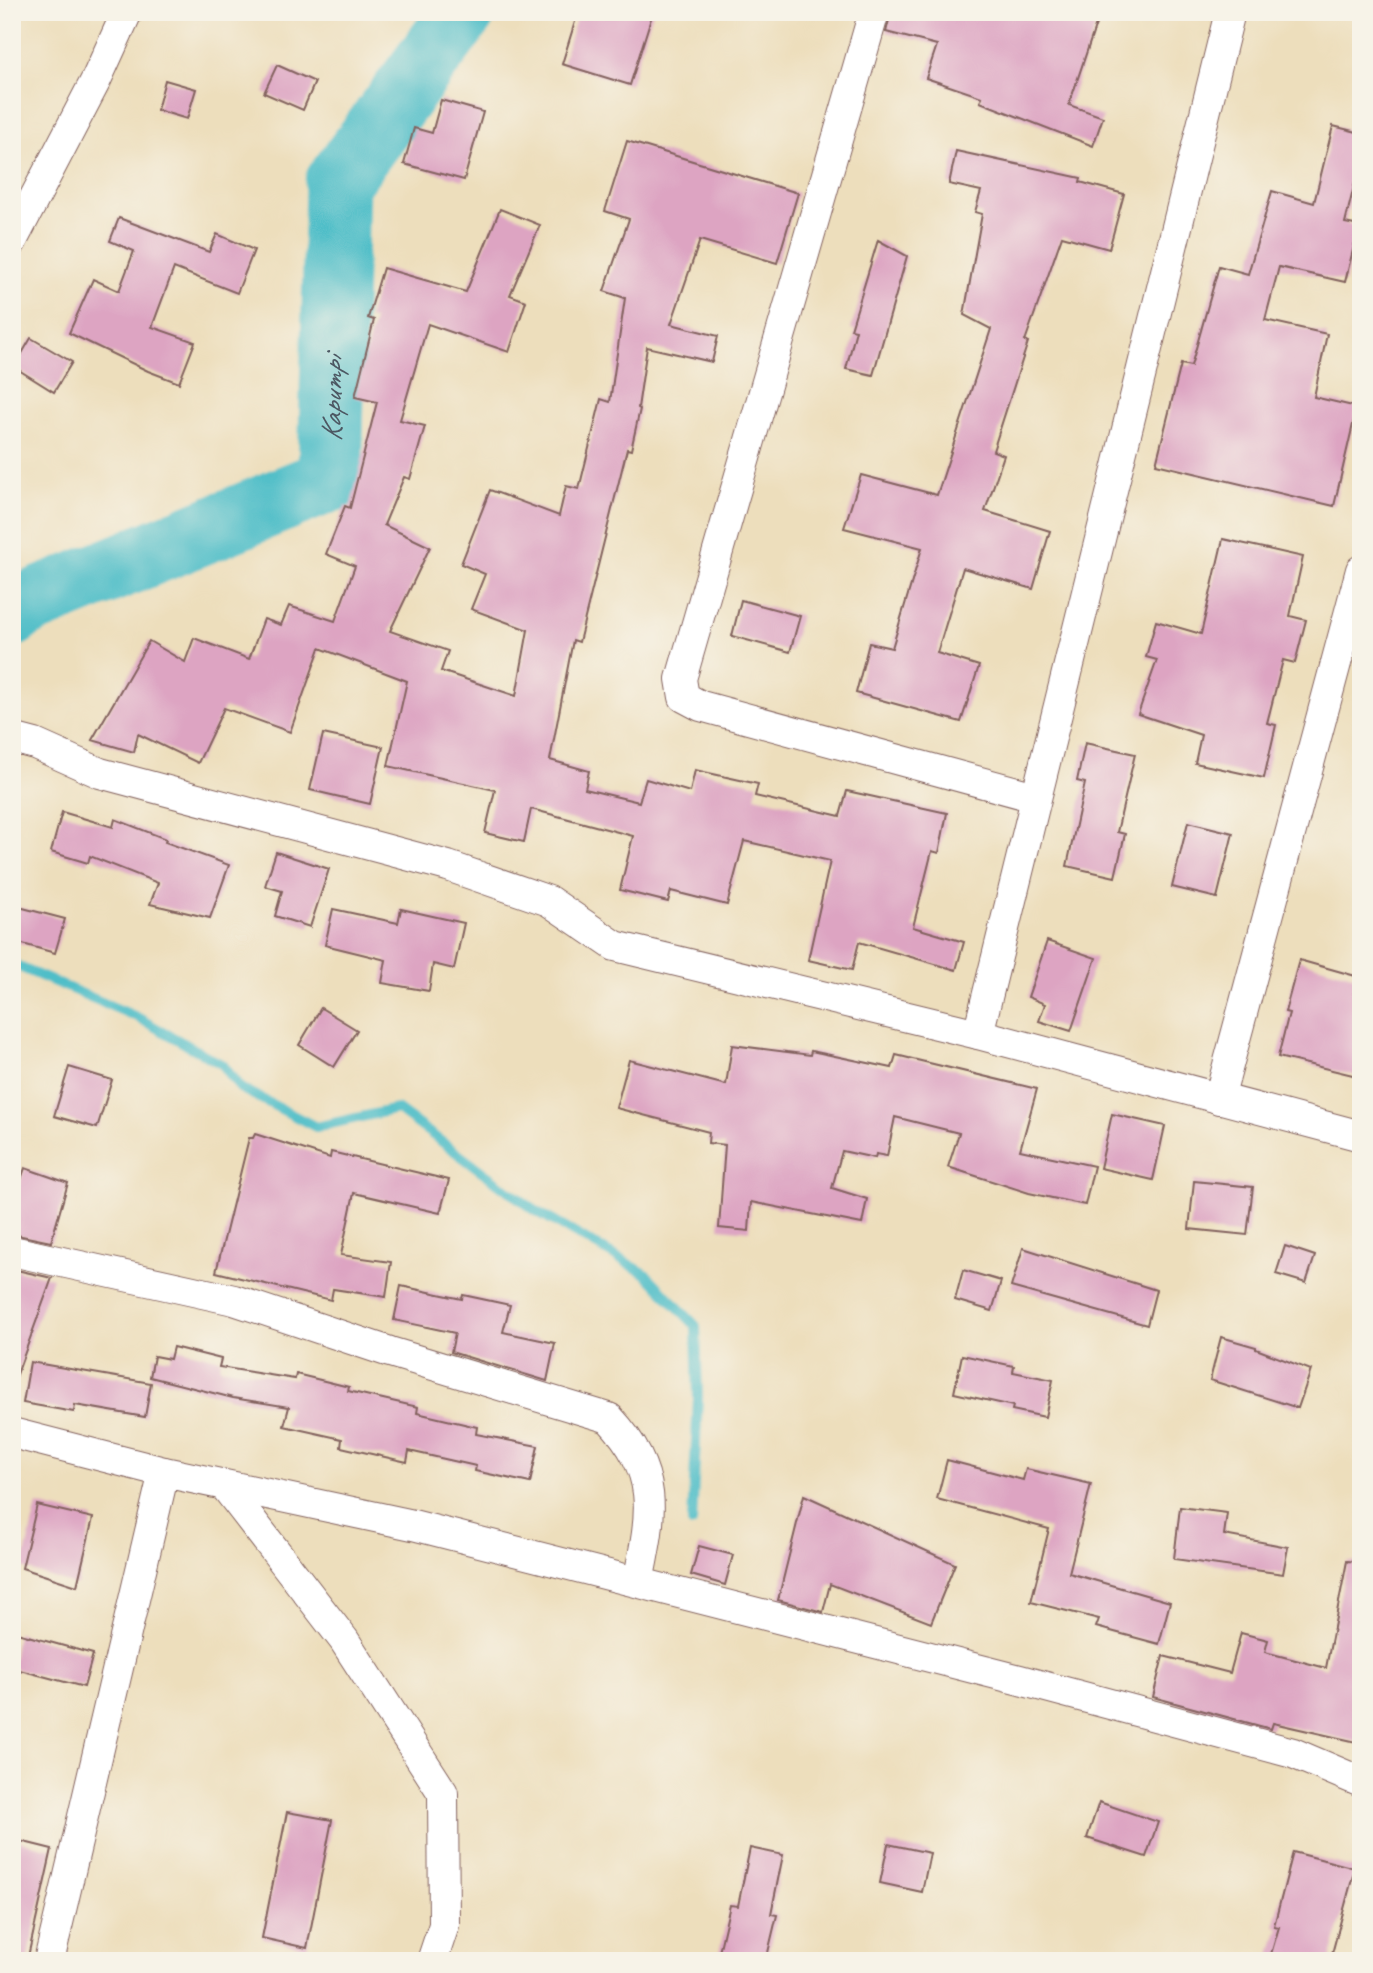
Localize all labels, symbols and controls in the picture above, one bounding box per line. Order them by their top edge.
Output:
water label: Kapumpi [312,349,352,442]

